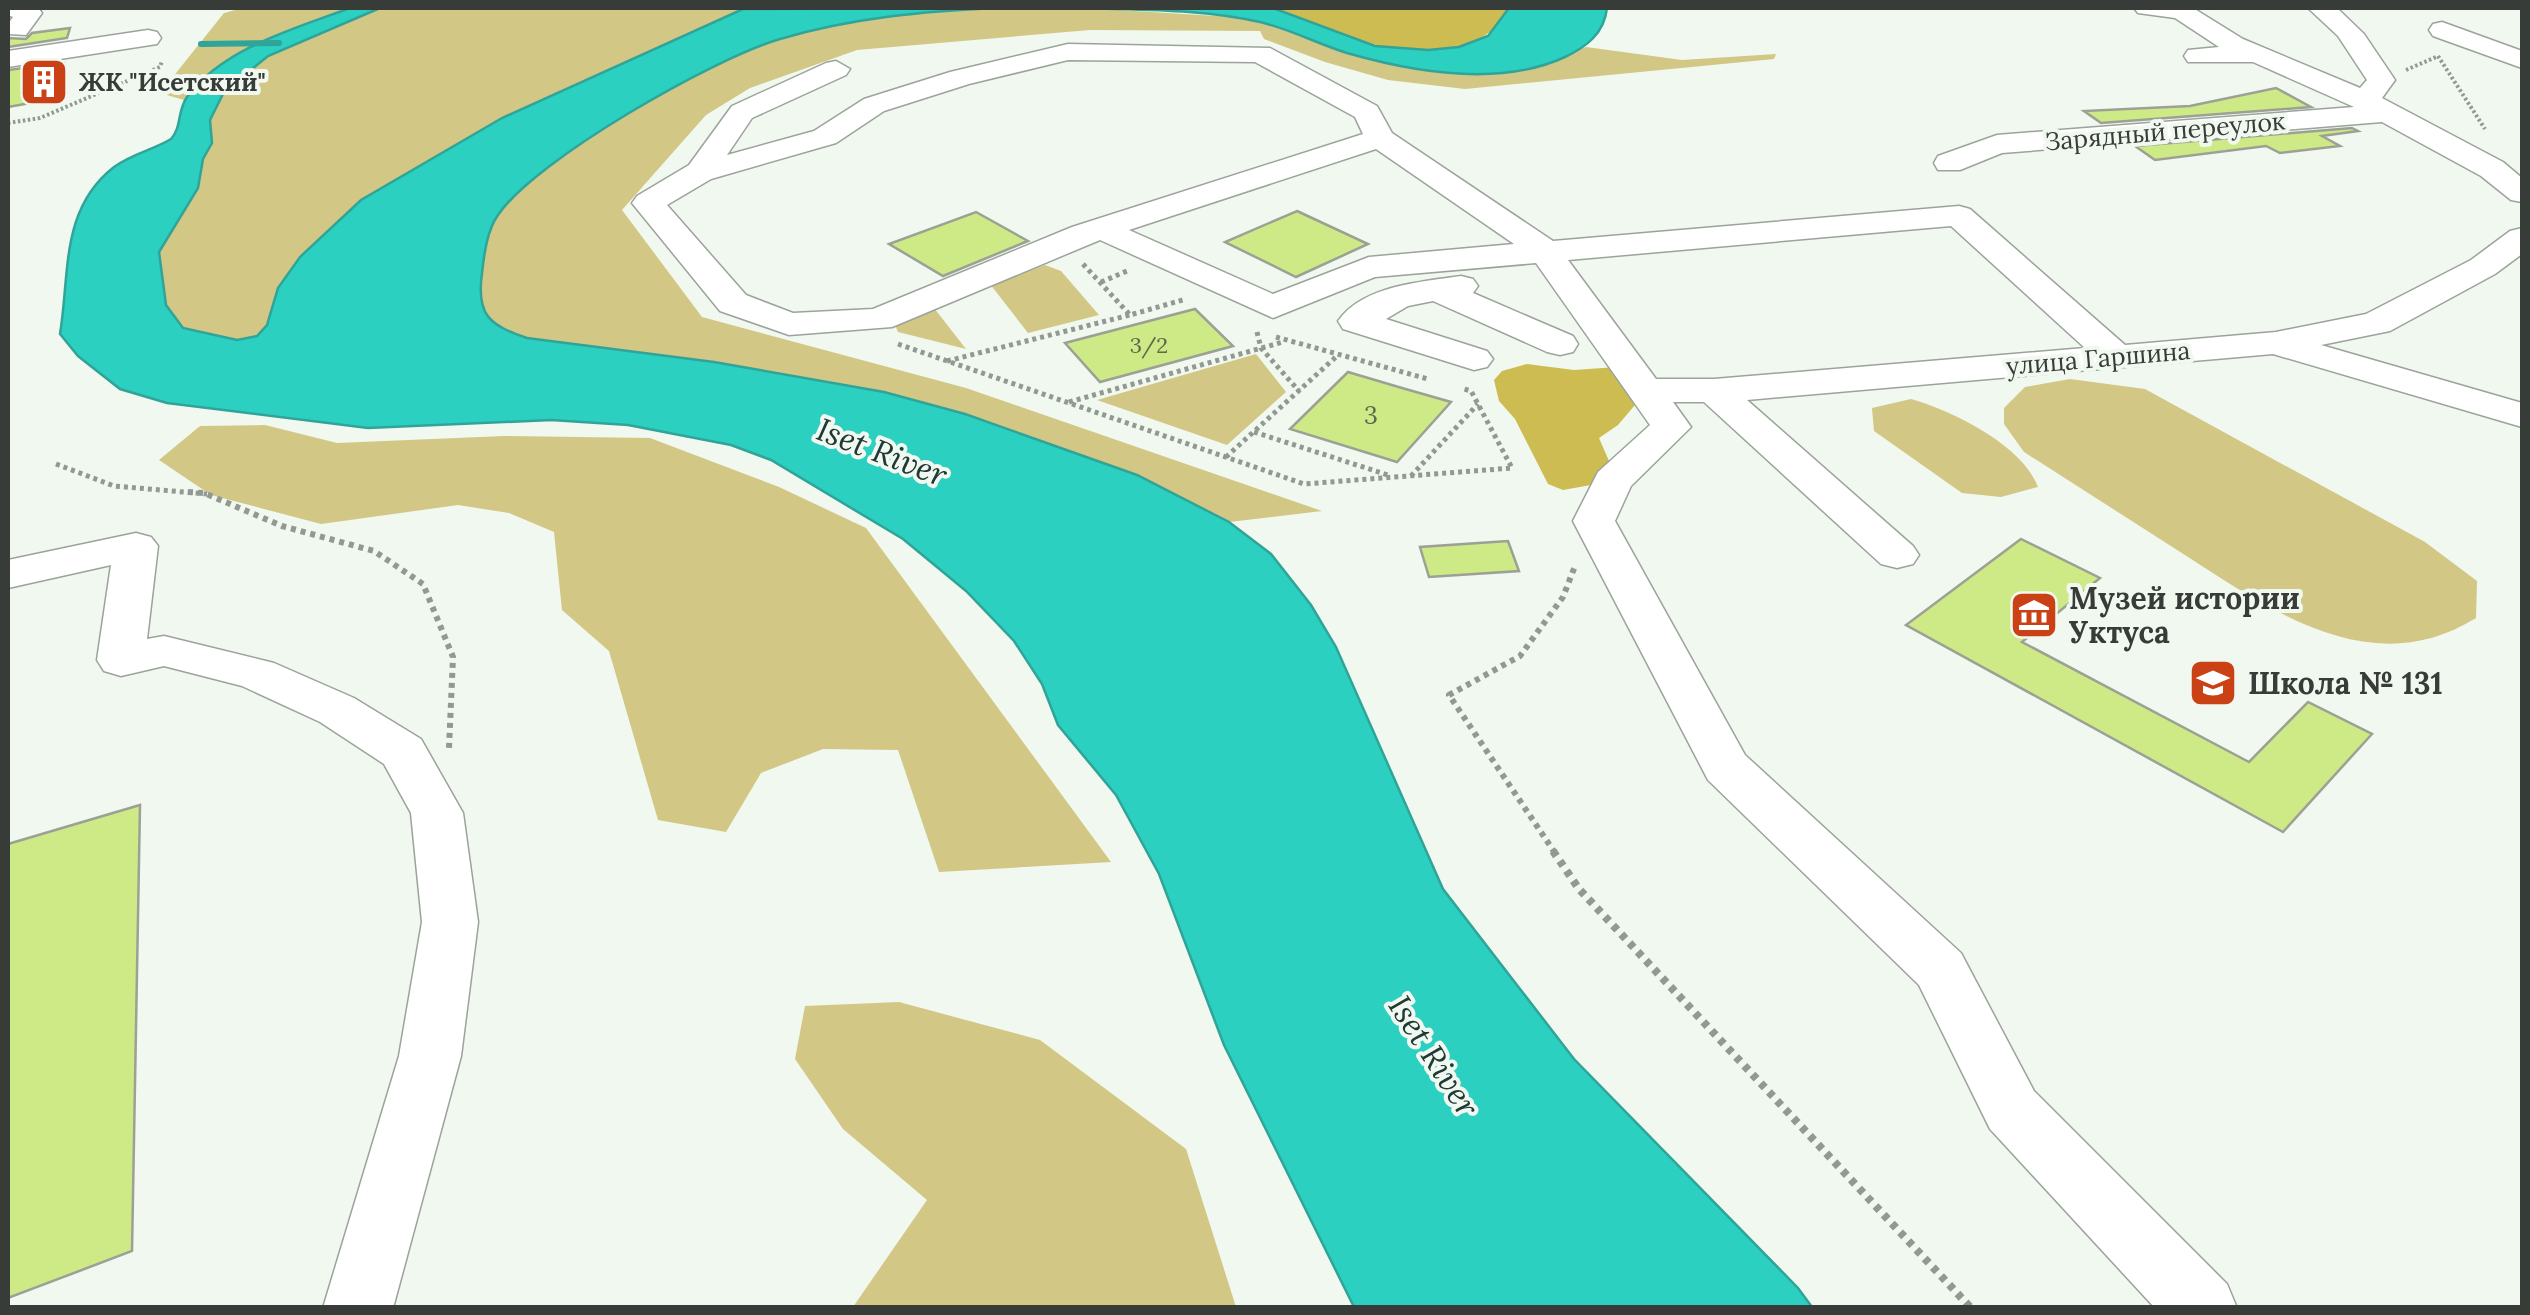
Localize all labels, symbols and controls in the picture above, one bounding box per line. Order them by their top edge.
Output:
building icon: ЖК "Исетский" [18,56,70,108]
place label: ЖК "Исетский" [79,66,266,98]
street label: Зарядный переулок [2043,104,2287,157]
house number: 3/2 [1130,331,1168,359]
street label: улица Гаршина [2005,334,2192,382]
house number: 3 [1364,399,1378,431]
water label: Iset River [811,408,953,496]
place label: Музей истории Уктуса [2069,579,2300,652]
museum icon: Музей истории Уктуса [2008,589,2060,641]
school or university icon: Школа № 131 [2187,657,2239,709]
place label: Школа № 131 [2248,664,2443,702]
water label: Iset River [1380,988,1489,1125]

